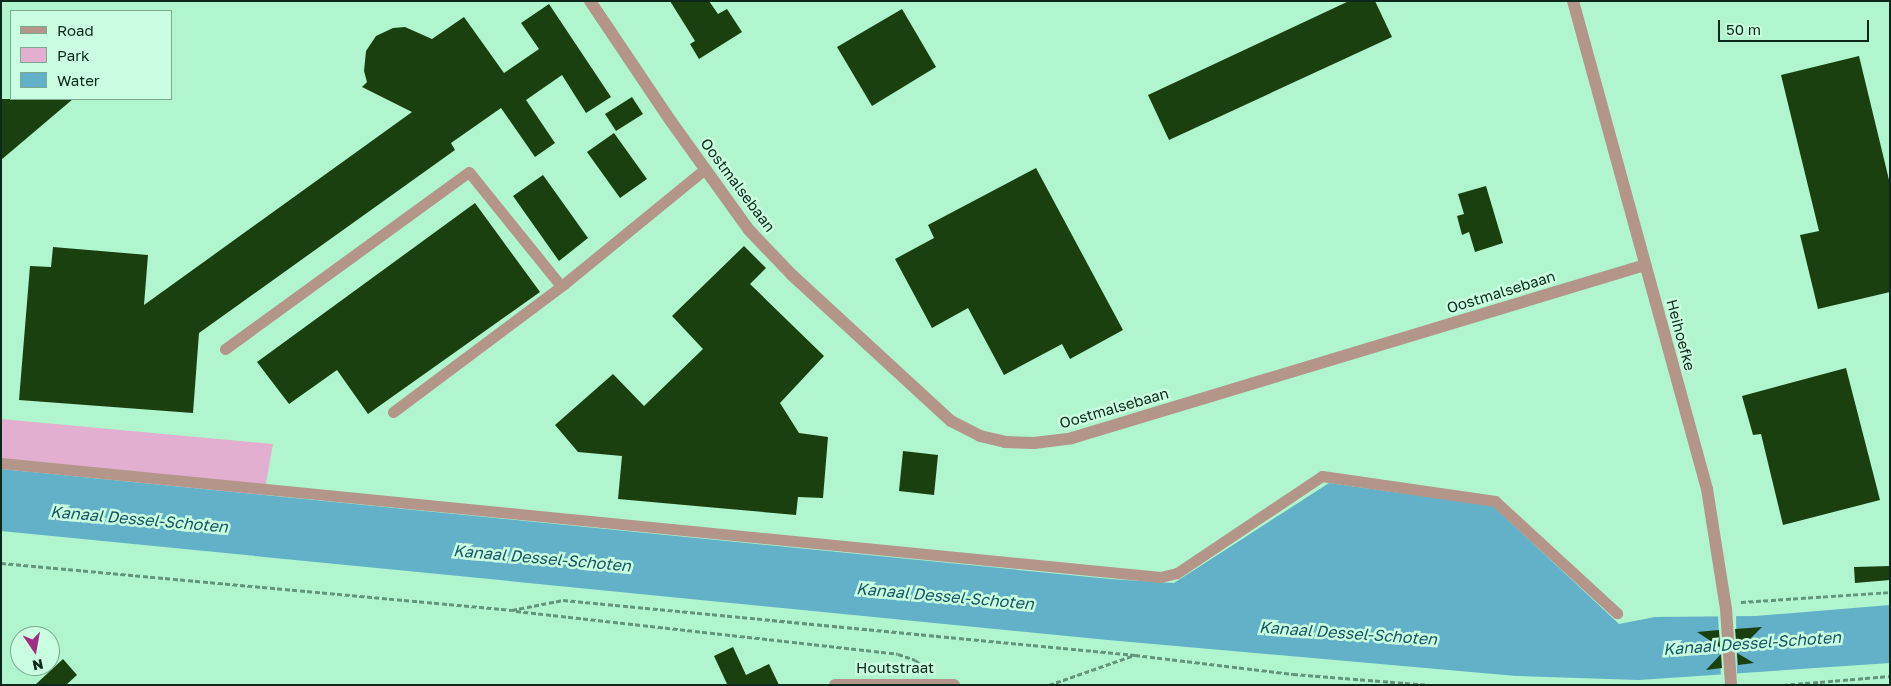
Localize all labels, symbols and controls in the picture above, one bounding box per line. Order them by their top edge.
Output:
legend [10,10,172,100]
scale bar [1721,10,1872,42]
text: 50 m [1726,20,1761,38]
text: Road [57,21,94,39]
text: Park [57,46,89,64]
text: Water [57,71,100,89]
street label: Oostmalsebaan [697,135,779,235]
street label: Oostmalsebaan [1445,267,1557,317]
street label: Heihoefke [1663,297,1699,373]
street label: Oostmalsebaan [1057,384,1171,432]
water label: Kanaal Dessel-Schoten [49,502,229,536]
water label: Kanaal Dessel-Schoten [452,541,632,575]
water label: Kanaal Dessel-Schoten [855,579,1035,613]
water label: Kanaal Dessel-Schoten [1258,617,1438,649]
north arrow [10,626,60,676]
water label: Kanaal Dessel-Schoten [1662,627,1842,659]
text: N [31,656,45,675]
street label: Houtstraat [856,659,934,677]

